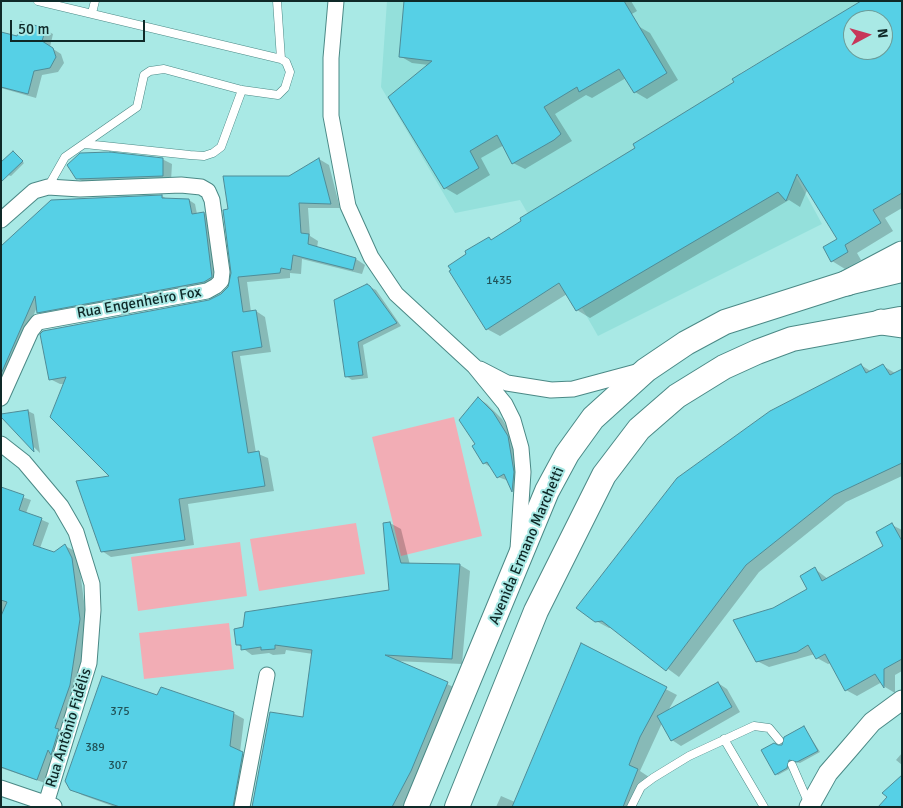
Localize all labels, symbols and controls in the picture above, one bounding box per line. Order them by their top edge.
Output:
scale bar [12,10,148,42]
north arrow [843,10,893,60]
text: 50 m [18,20,49,38]
text: N [873,28,891,39]
house number: 1435 [486,274,512,288]
street label: Rua Engenheiro Fox [75,283,203,323]
street label: Avenida Ermano Marchetti [486,465,568,627]
street label: Rua Antônio Fidélis [42,666,96,790]
house number: 375 [110,705,130,719]
house number: 389 [85,741,105,755]
house number: 307 [108,759,128,773]

